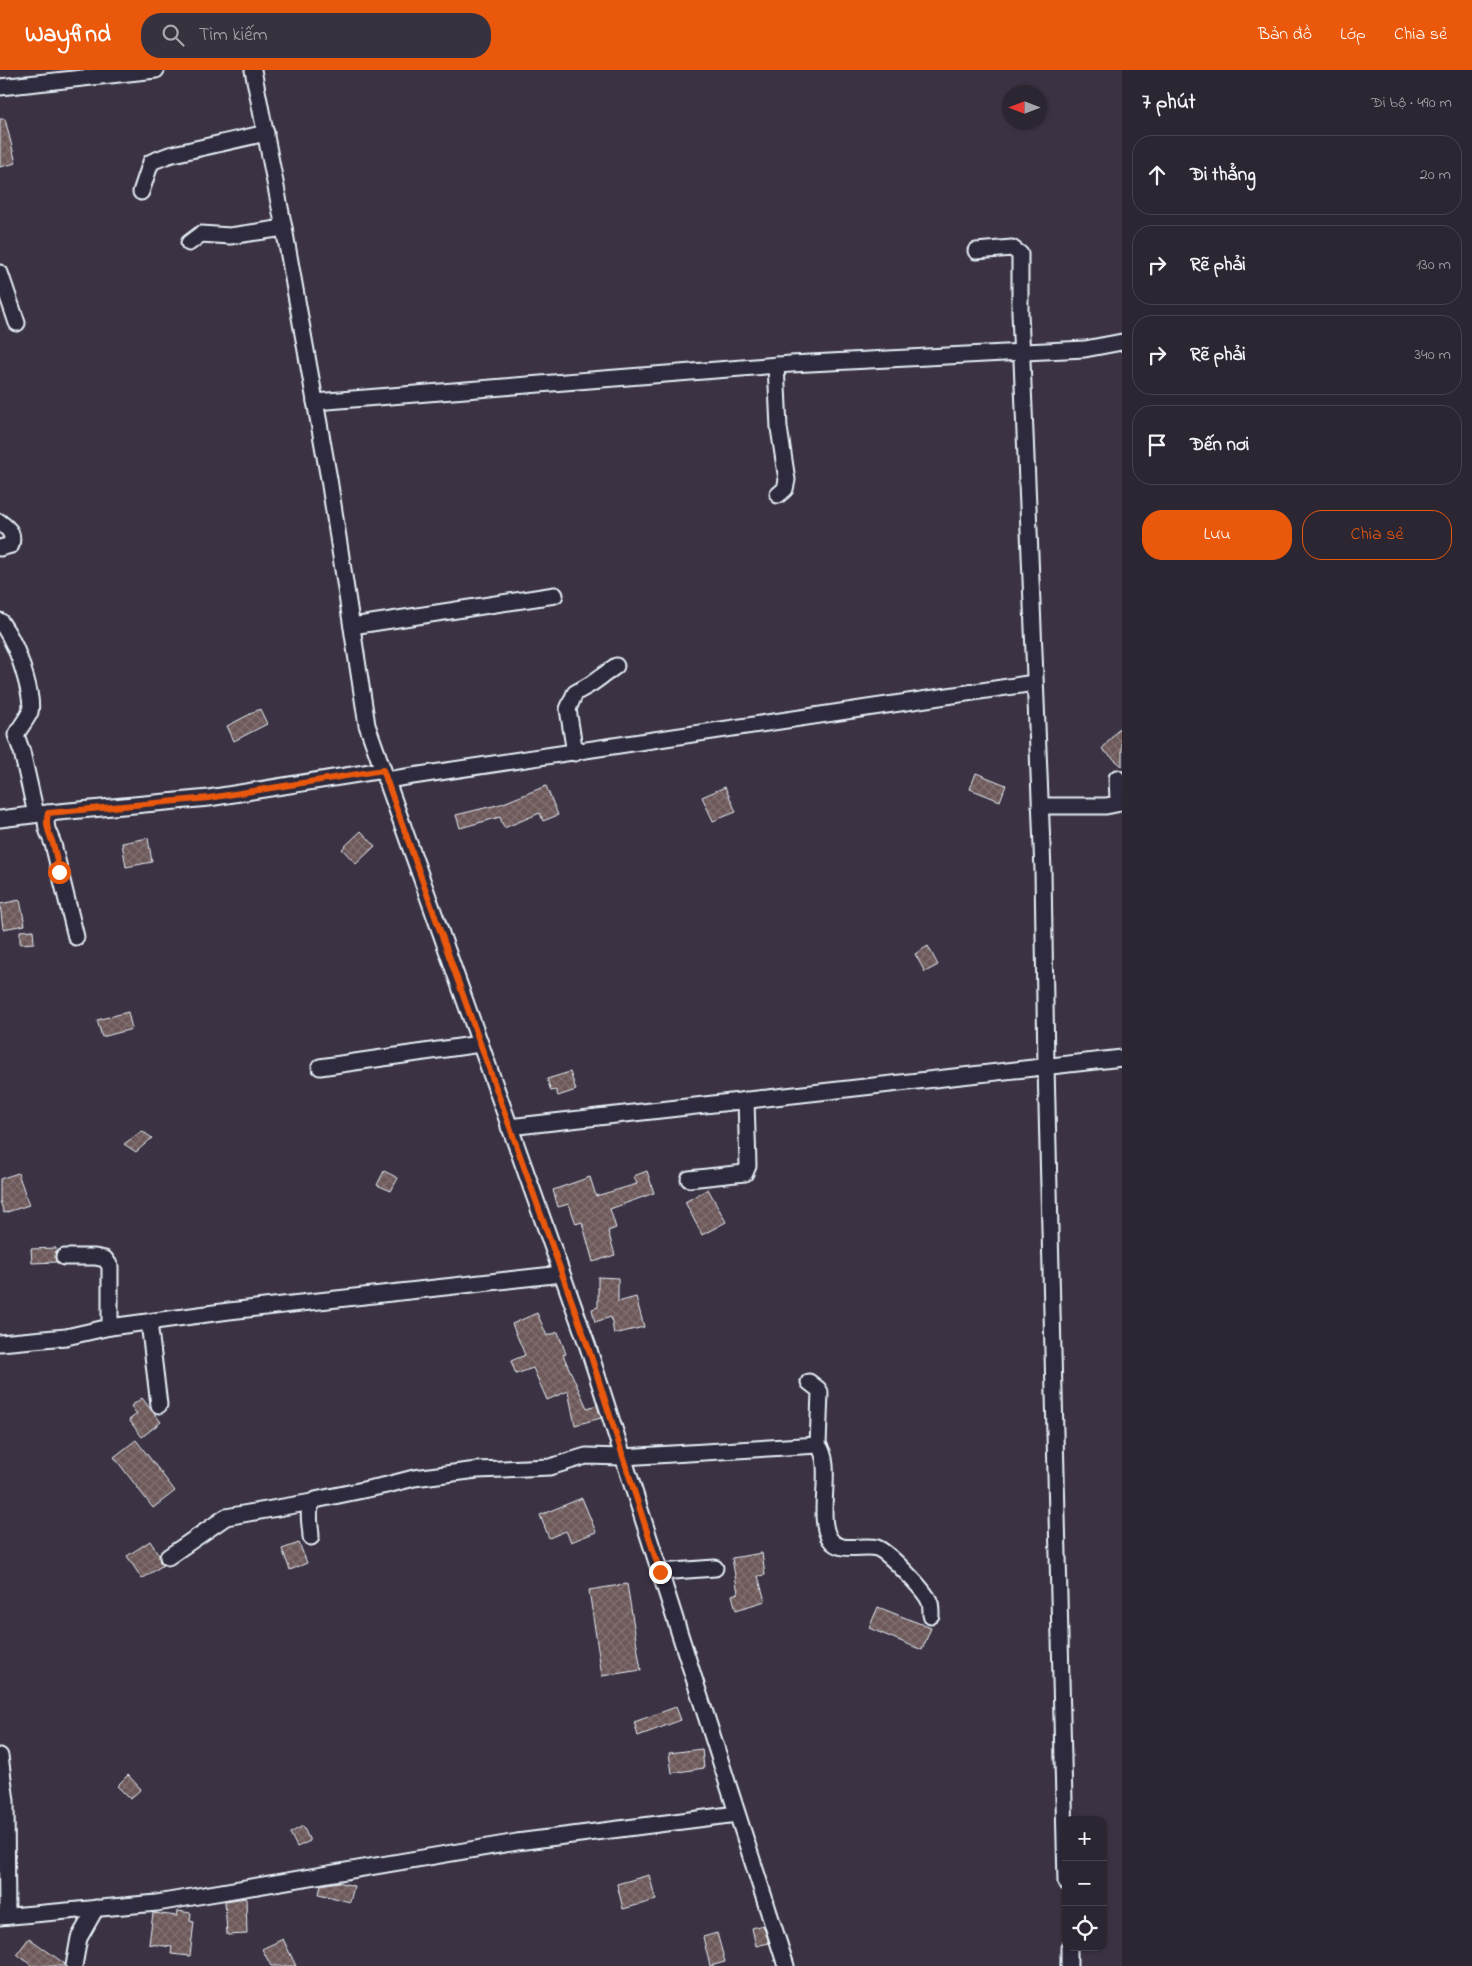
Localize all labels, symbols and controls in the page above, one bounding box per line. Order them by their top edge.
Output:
search box [141,13,491,58]
text: Wayfind [25,18,111,53]
icon: search [159,21,187,49]
text: Tìm kiếm [199,22,268,49]
text: Bản đồ [1258,22,1312,48]
text: Lớp [1340,22,1366,48]
text: Chia sẻ [1394,22,1447,48]
north arrow [1002,85,1047,130]
text: 7 phút [1142,88,1196,118]
text: Đi bộ · 490 m [1371,91,1452,115]
icon: ahead [1143,161,1171,189]
text: Đi thẳng [1190,162,1256,189]
text: 20 m [1420,163,1451,187]
icon: right [1143,251,1171,279]
text: Rẽ phải [1190,252,1246,279]
text: 130 m [1416,253,1451,277]
icon: right [1143,341,1171,369]
text: Rẽ phải [1190,342,1246,369]
text: 340 m [1414,343,1451,367]
icon: arrive [1143,431,1171,459]
text: Đến nơi [1190,432,1249,459]
button: Lưu [1142,510,1292,560]
button: Chia sẻ [1302,510,1452,560]
route start [48,861,71,884]
route end [649,1561,672,1584]
map controls [1062,1816,1107,1951]
button: + [1062,1816,1107,1861]
button: − [1062,1861,1107,1906]
button: locate [1062,1906,1107,1951]

